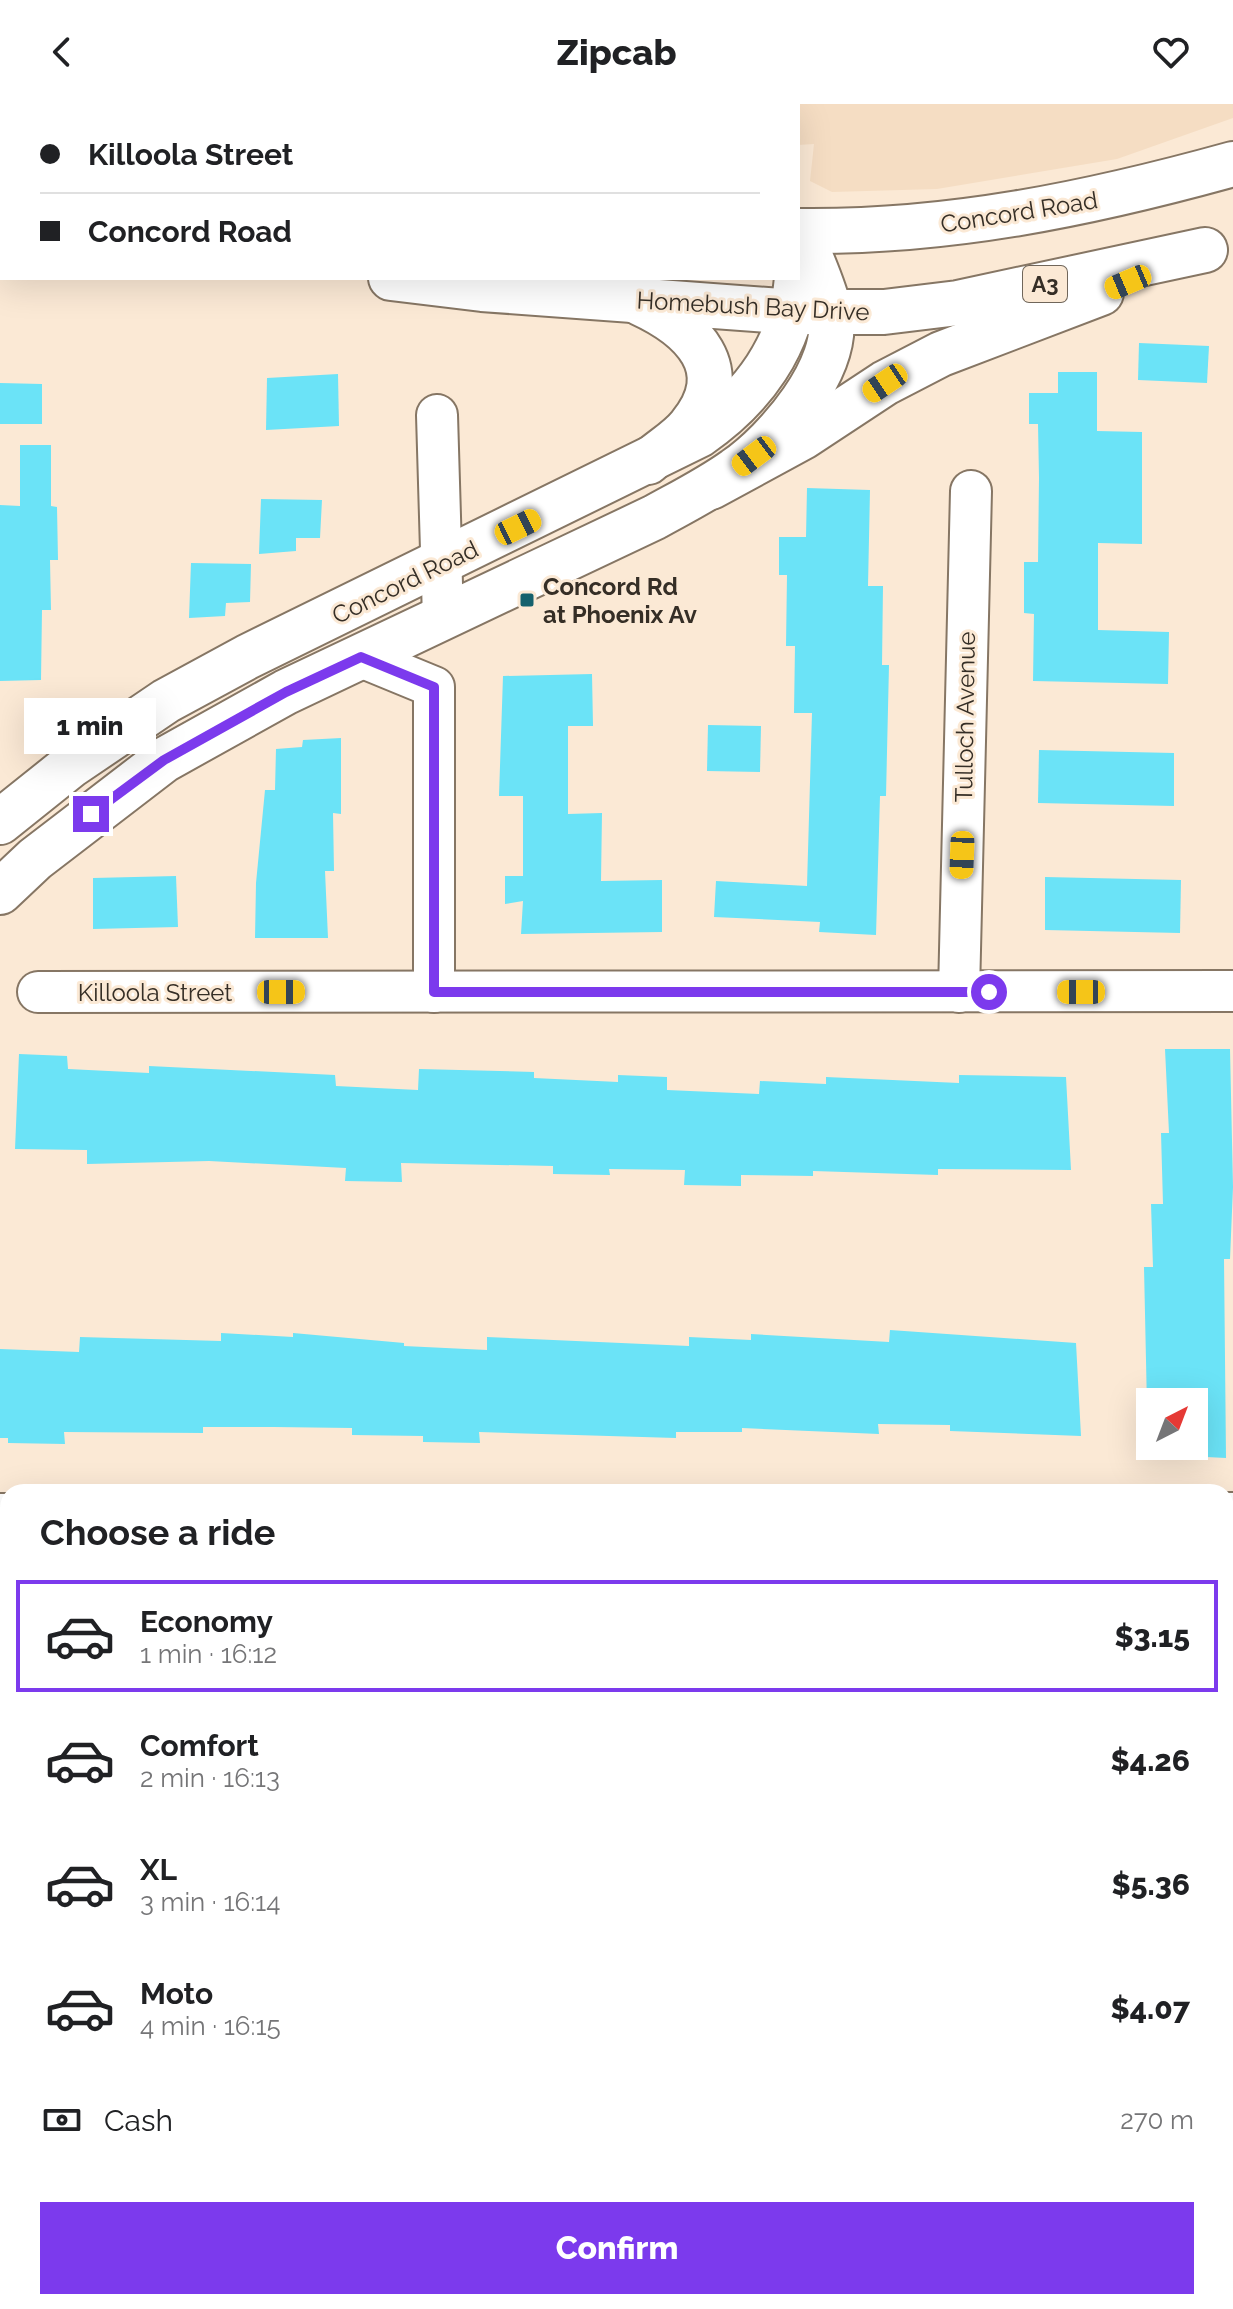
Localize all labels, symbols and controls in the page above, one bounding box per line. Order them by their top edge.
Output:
icon: back [40,30,84,74]
icon: heart [1149,30,1193,74]
text: Zipcab [557,31,676,73]
text: Killoola Street [88,137,293,172]
street label: Concord Road [938,185,1100,239]
text: Concord Road [88,214,292,249]
car [1101,262,1155,302]
road number: A3 [1023,266,1067,302]
street label: Homebush Bay Drive [636,285,870,327]
car [858,360,912,406]
car [728,432,780,480]
car [491,506,545,548]
street label: Concord Road [327,534,483,630]
place label: Concord Rd at Phoenix Av [543,572,697,629]
marker: Concord Rd at Phoenix Av [518,591,536,609]
street label: Tulloch Avenue [949,631,981,803]
callout: 1 min [25,698,157,754]
text: 1 min [57,711,123,741]
route end [73,796,109,832]
car [949,831,975,879]
route start [971,974,1007,1010]
street label: Killoola Street [78,978,232,1007]
car [257,980,305,1004]
car [1057,980,1105,1004]
north arrow [1136,1388,1208,1460]
map controls [1136,1388,1208,1460]
text: Choose a ride [40,1511,275,1553]
icon: car [44,1600,116,1672]
text: Economy [140,1604,273,1639]
text: $3.15 [1115,1619,1190,1654]
text: 1 min · 16:12 [140,1639,277,1669]
icon: car [44,1724,116,1796]
text: Comfort [140,1728,259,1763]
text: $4.26 [1111,1743,1190,1778]
text: 2 min · 16:13 [140,1763,280,1793]
icon: car [44,1848,116,1920]
text: XL [140,1852,177,1887]
text: $5.36 [1112,1867,1190,1902]
text: 3 min · 16:14 [140,1887,280,1917]
icon: car [44,1972,116,2044]
text: Moto [140,1976,213,2011]
text: $4.07 [1111,1991,1190,2026]
text: 4 min · 16:15 [140,2011,281,2041]
icon: cash [40,2098,84,2142]
text: Cash [104,2103,173,2138]
text: 270 m [1120,2105,1194,2135]
button: Confirm [40,2202,1194,2294]

